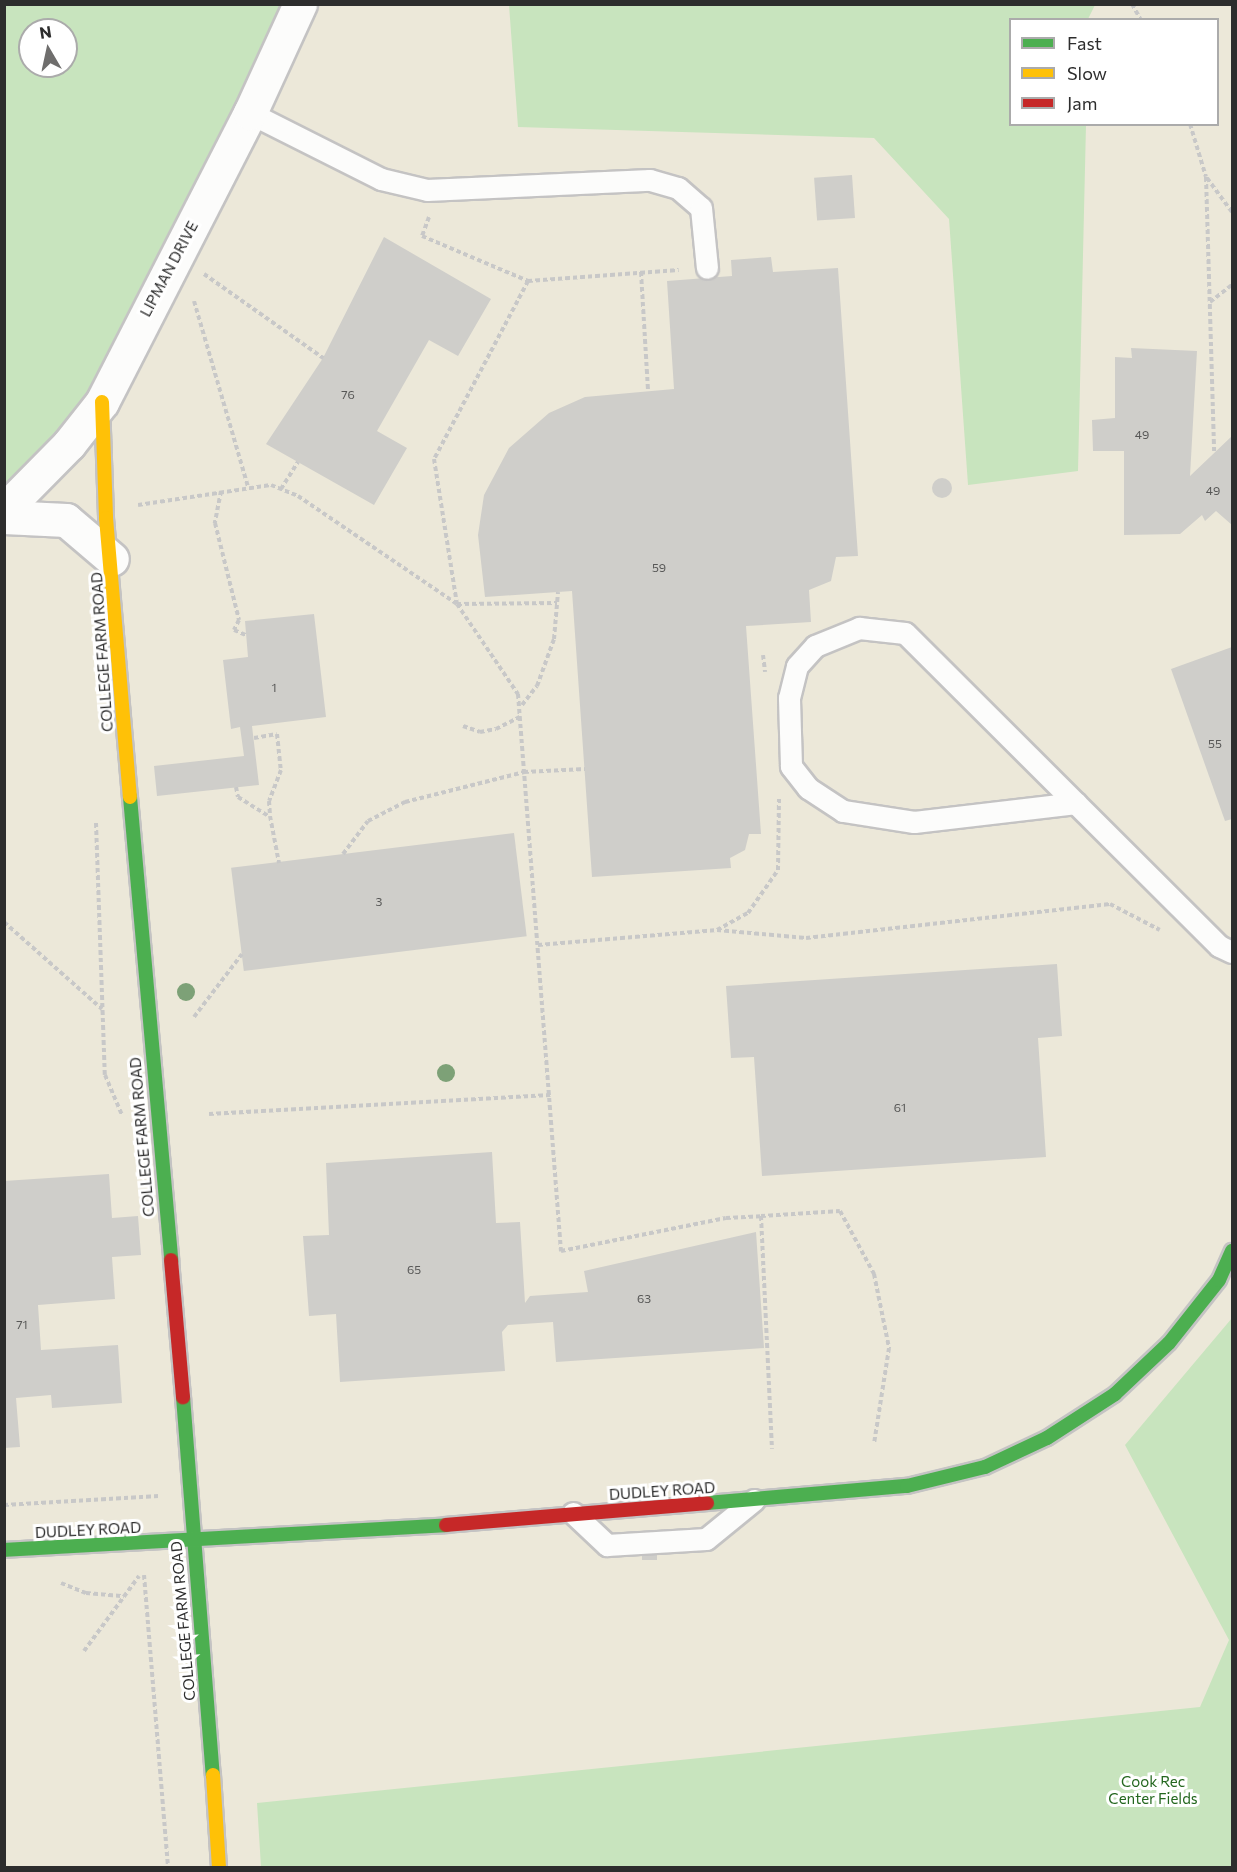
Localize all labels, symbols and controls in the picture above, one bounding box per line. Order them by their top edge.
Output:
north arrow [18,18,78,78]
legend [1009,18,1219,126]
text: N [38,21,53,42]
text: Fast [1067,32,1102,54]
text: Slow [1067,62,1107,84]
text: Jam [1067,92,1097,114]
street label: LIPMAN DRIVE [136,218,202,320]
house number: 76 [341,388,355,402]
house number: 49 [1135,428,1149,442]
house number: 49 [1206,484,1220,498]
house number: 59 [652,561,666,575]
street label: COLLEGE FARM ROAD [87,572,117,732]
house number: 1 [271,681,277,695]
house number: 55 [1208,737,1222,751]
house number: 3 [376,895,382,909]
street label: COLLEGE FARM ROAD [126,1057,158,1217]
house number: 61 [894,1101,906,1115]
house number: 65 [407,1263,421,1277]
house number: 63 [637,1292,651,1306]
house number: 71 [16,1318,28,1332]
street label: DUDLEY ROAD [608,1478,716,1504]
street label: DUDLEY ROAD [34,1518,142,1542]
street label: COLLEGE FARM ROAD [167,1541,199,1701]
park label: Cook Rec Center Fields [1108,1772,1198,1807]

